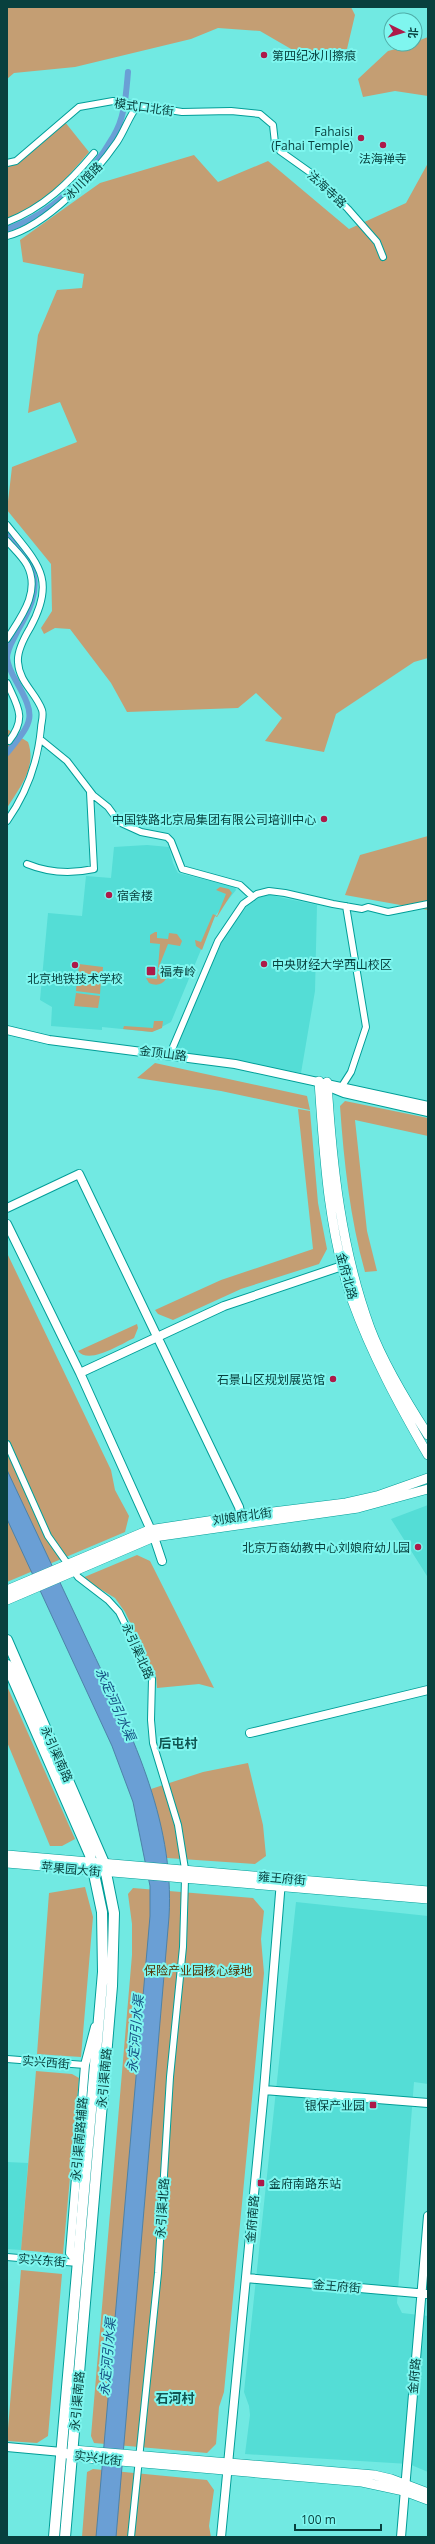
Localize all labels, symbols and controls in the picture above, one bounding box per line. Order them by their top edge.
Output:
north arrow [383,12,423,52]
text: 北 [406,27,421,39]
place label: 第四纪冰川擦痕 [272,47,356,64]
marker: 第四纪冰川擦痕 [259,50,269,60]
street label: 模式口北街 [113,94,175,120]
place label: Fahaisi (Fahai Temple) [271,123,353,154]
marker: Fahaisi (Fahai Temple) [356,133,366,143]
marker: 法海禅寺 [378,140,388,150]
place label: 法海禅寺 [359,150,407,167]
street label: 冰川馆路 [60,158,106,204]
street label: 法海寺路 [304,166,350,212]
place label: 中国铁路北京局集团有限公司培训中心 [112,811,316,828]
marker: 中国铁路北京局集团有限公司培训中心 [319,814,329,824]
place label: 宿舍楼 [117,887,153,904]
marker: 宿舍楼 [104,890,114,900]
place label: 中央财经大学西山校区 [272,956,392,973]
marker: 中央财经大学西山校区 [259,959,269,969]
marker: 北京地铁技术学校 [70,960,80,970]
place label: 福寿岭 [160,963,196,980]
marker: 福寿岭 [145,965,157,977]
place label: 北京地铁技术学校 [27,970,123,987]
street label: 金顶山路 [138,1042,188,1064]
street label: 金府北路 [333,1251,361,1301]
place label: 石景山区规划展览馆 [217,1371,325,1388]
marker: 石景山区规划展览馆 [328,1374,338,1384]
street label: 刘娘府北街 [211,1503,273,1529]
place label: 北京万商幼教中心刘娘府幼儿园 [242,1539,410,1556]
marker: 北京万商幼教中心刘娘府幼儿园 [413,1542,423,1552]
street label: 永引渠北路 [118,1620,158,1682]
water label: 永定河引水渠 [92,1665,141,1745]
street label: 永引渠南路 [37,1723,77,1785]
district label: 后屯村 [158,1734,198,1752]
street label: 苹果园大街 [40,1858,102,1880]
street label: 雍王府街 [257,1867,307,1889]
park label: 保险产业园核心绿地 [144,1962,252,1979]
water label: 永定河引水渠 [123,1992,148,2074]
street label: 永引渠南路 [93,2047,115,2109]
street label: 实兴西街 [21,2051,71,2073]
street label: 永引渠南路辅路 [67,2096,91,2182]
place label: 银保产业园 [305,2097,365,2114]
marker: 银保产业园 [368,2100,378,2110]
place label: 金府南路东站 [269,2175,341,2192]
street label: 永引渠北路 [151,2177,173,2239]
marker: 金府南路东站 [256,2178,266,2188]
street label: 金府南路 [241,2194,263,2244]
street label: 实兴东街 [17,2249,67,2271]
street label: 金王府街 [312,2275,362,2297]
water label: 永定河引水渠 [95,2315,120,2397]
street label: 金府路 [404,2357,424,2395]
street label: 永引渠南路 [66,2370,88,2432]
district label: 石河村 [155,2389,195,2407]
street label: 实兴北街 [73,2447,123,2469]
scale bar [295,2506,381,2532]
text: 100 m [301,2511,336,2528]

